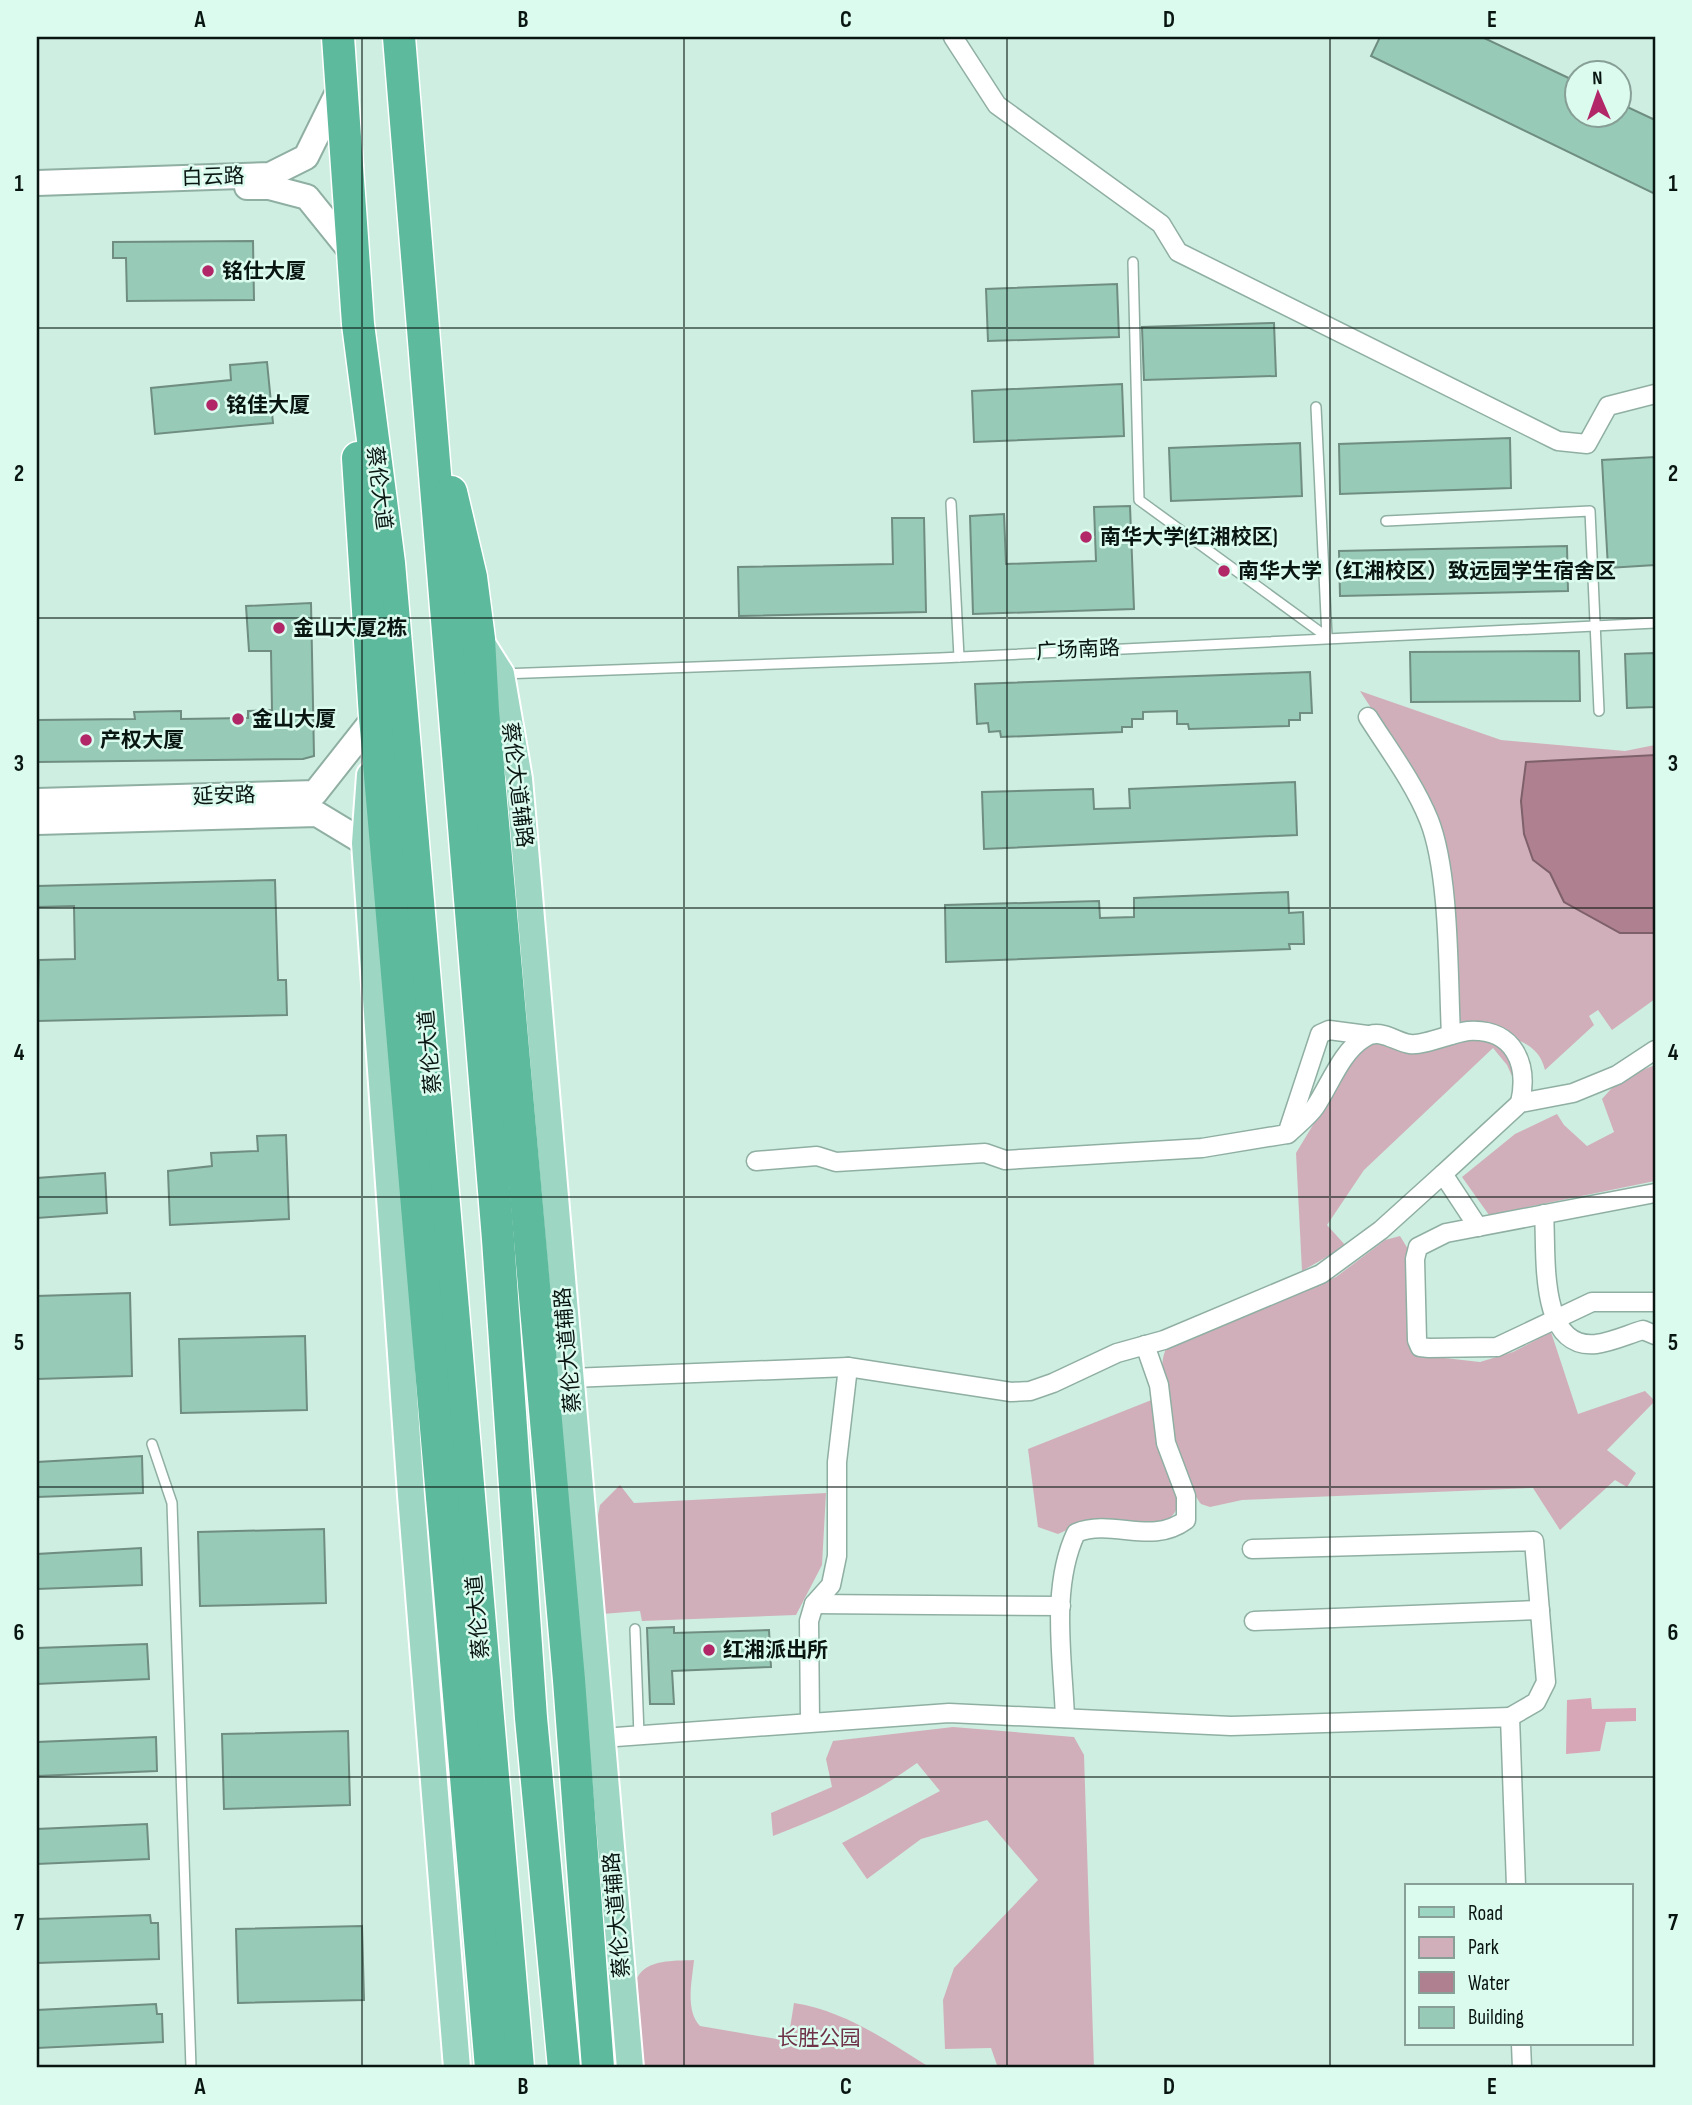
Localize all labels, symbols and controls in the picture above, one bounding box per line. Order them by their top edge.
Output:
text: A [194,6,207,34]
text: B [518,6,529,34]
text: C [840,6,852,34]
text: D [1163,6,1175,34]
text: E [1487,6,1497,34]
north arrow [1562,60,1632,130]
text: N [1592,67,1603,90]
street label: 白云路 [181,163,245,191]
text: 1 [14,170,24,198]
text: 1 [1668,170,1678,198]
place label: 铭仕大厦 [222,259,306,284]
marker: 铭仕大厦 [200,263,216,279]
place label: 铭佳大厦 [226,393,310,418]
marker: 铭佳大厦 [204,397,220,413]
street label: 蔡伦大道 [361,445,397,531]
text: 2 [14,460,24,488]
text: 2 [1668,460,1678,488]
place label: 南华大学(红湘校区) [1100,525,1278,550]
marker: 南华大学(红湘校区) [1078,529,1094,545]
place label: 南华大学（红湘校区）致远园学生宿舍区 [1238,559,1616,584]
marker: 南华大学（红湘校区）致远园学生宿舍区 [1216,563,1232,579]
place label: 金山大厦2栋 [293,616,407,641]
marker: 金山大厦2栋 [271,620,287,636]
street label: 广场南路 [1035,635,1121,665]
place label: 金山大厦 [252,707,336,732]
marker: 金山大厦 [230,711,246,727]
street label: 蔡伦大道辅路 [497,721,537,849]
place label: 产权大厦 [100,728,184,753]
marker: 产权大厦 [78,732,94,748]
text: 3 [14,750,24,778]
text: 3 [1668,750,1678,778]
street label: 延安路 [192,782,256,810]
street label: 蔡伦大道 [414,1009,446,1095]
text: 4 [14,1039,25,1067]
text: 4 [1668,1039,1679,1067]
street label: 蔡伦大道辅路 [550,1286,586,1414]
text: 5 [14,1329,24,1357]
text: 5 [1668,1329,1678,1357]
street label: 蔡伦大道 [462,1574,494,1660]
text: 6 [14,1619,24,1647]
text: 6 [1668,1619,1678,1647]
place label: 红湘派出所 [723,1638,828,1663]
marker: 红湘派出所 [701,1642,717,1658]
street label: 蔡伦大道辅路 [599,1851,635,1979]
legend [1405,1884,1632,2046]
text: Road [1468,1901,1503,1926]
text: 7 [14,1909,24,1937]
text: 7 [1668,1909,1678,1937]
text: Park [1468,1935,1499,1960]
text: Water [1468,1971,1510,1996]
text: Building [1468,2005,1524,2030]
park label: 长胜公园 [777,2026,861,2051]
text: A [194,2073,207,2101]
text: B [518,2073,529,2101]
text: C [840,2073,852,2101]
text: D [1163,2073,1175,2101]
text: E [1487,2073,1497,2101]

